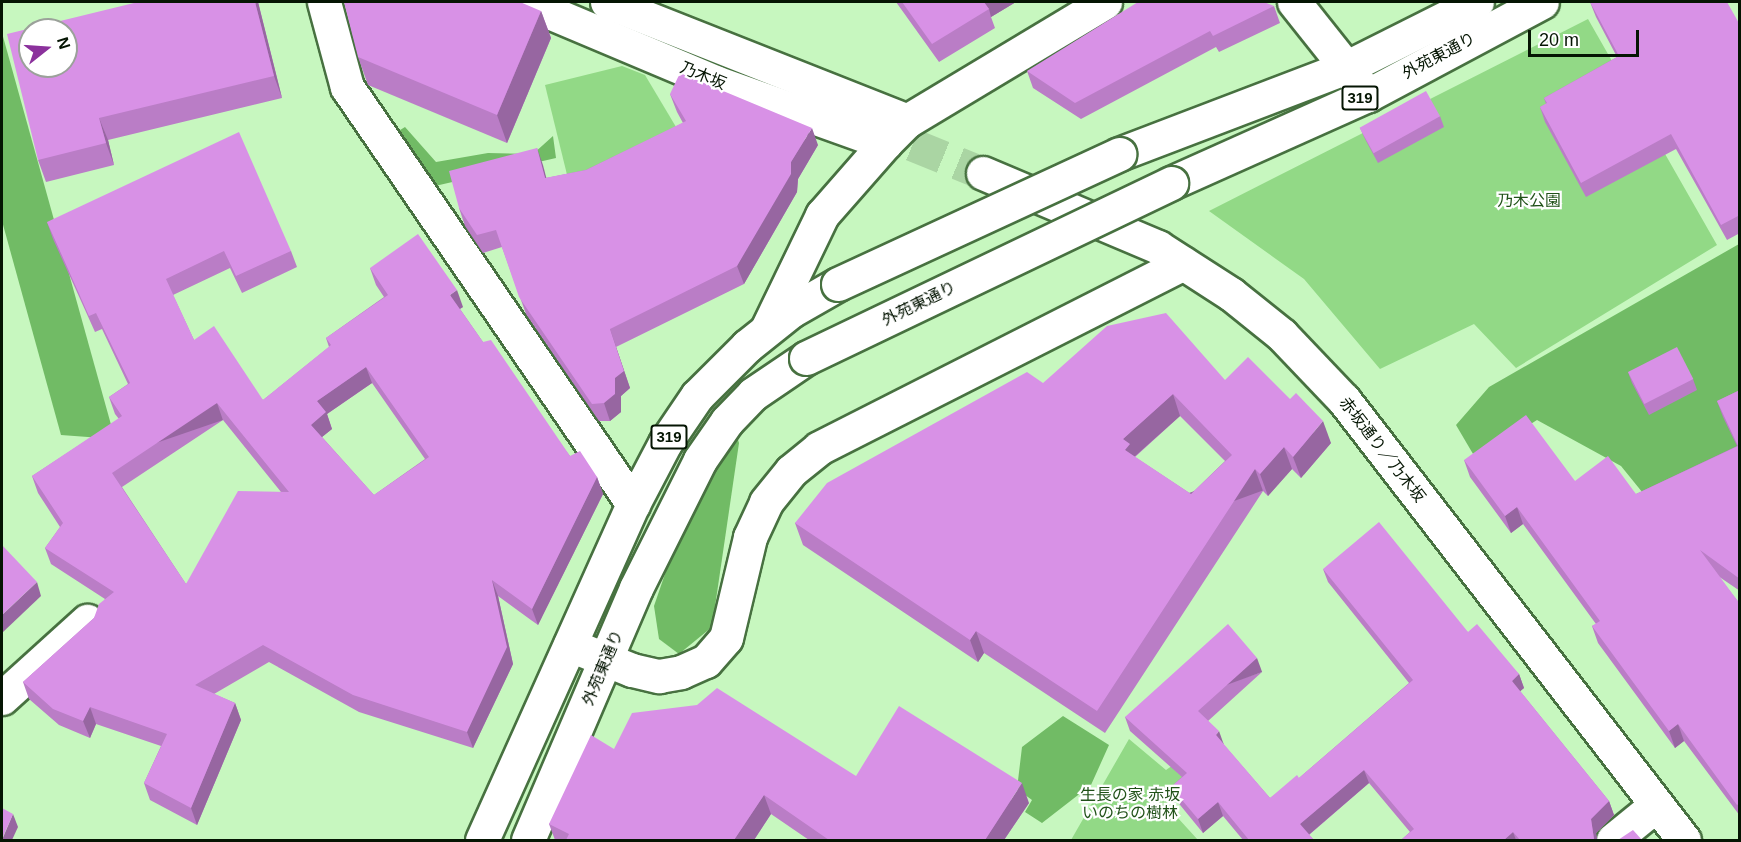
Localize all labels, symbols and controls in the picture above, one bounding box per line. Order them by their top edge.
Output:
north arrow [18,18,78,78]
scale bar [1531,18,1642,56]
street label: 外苑東通り [1399,29,1479,83]
text: 20 m [1539,30,1579,50]
text: N [54,35,74,51]
street label: 乃木坂 [677,58,729,94]
road number: 319 [1340,86,1380,110]
park label: 乃木公園 [1497,191,1561,211]
street label: 外苑東通り [879,278,959,330]
street label: 赤坂通り／乃木坂 [1335,394,1429,506]
road number: 319 [650,425,688,449]
street label: 外苑東通り [579,627,627,709]
park label: 生長の家 赤坂 いのちの樹林 [1080,785,1180,823]

